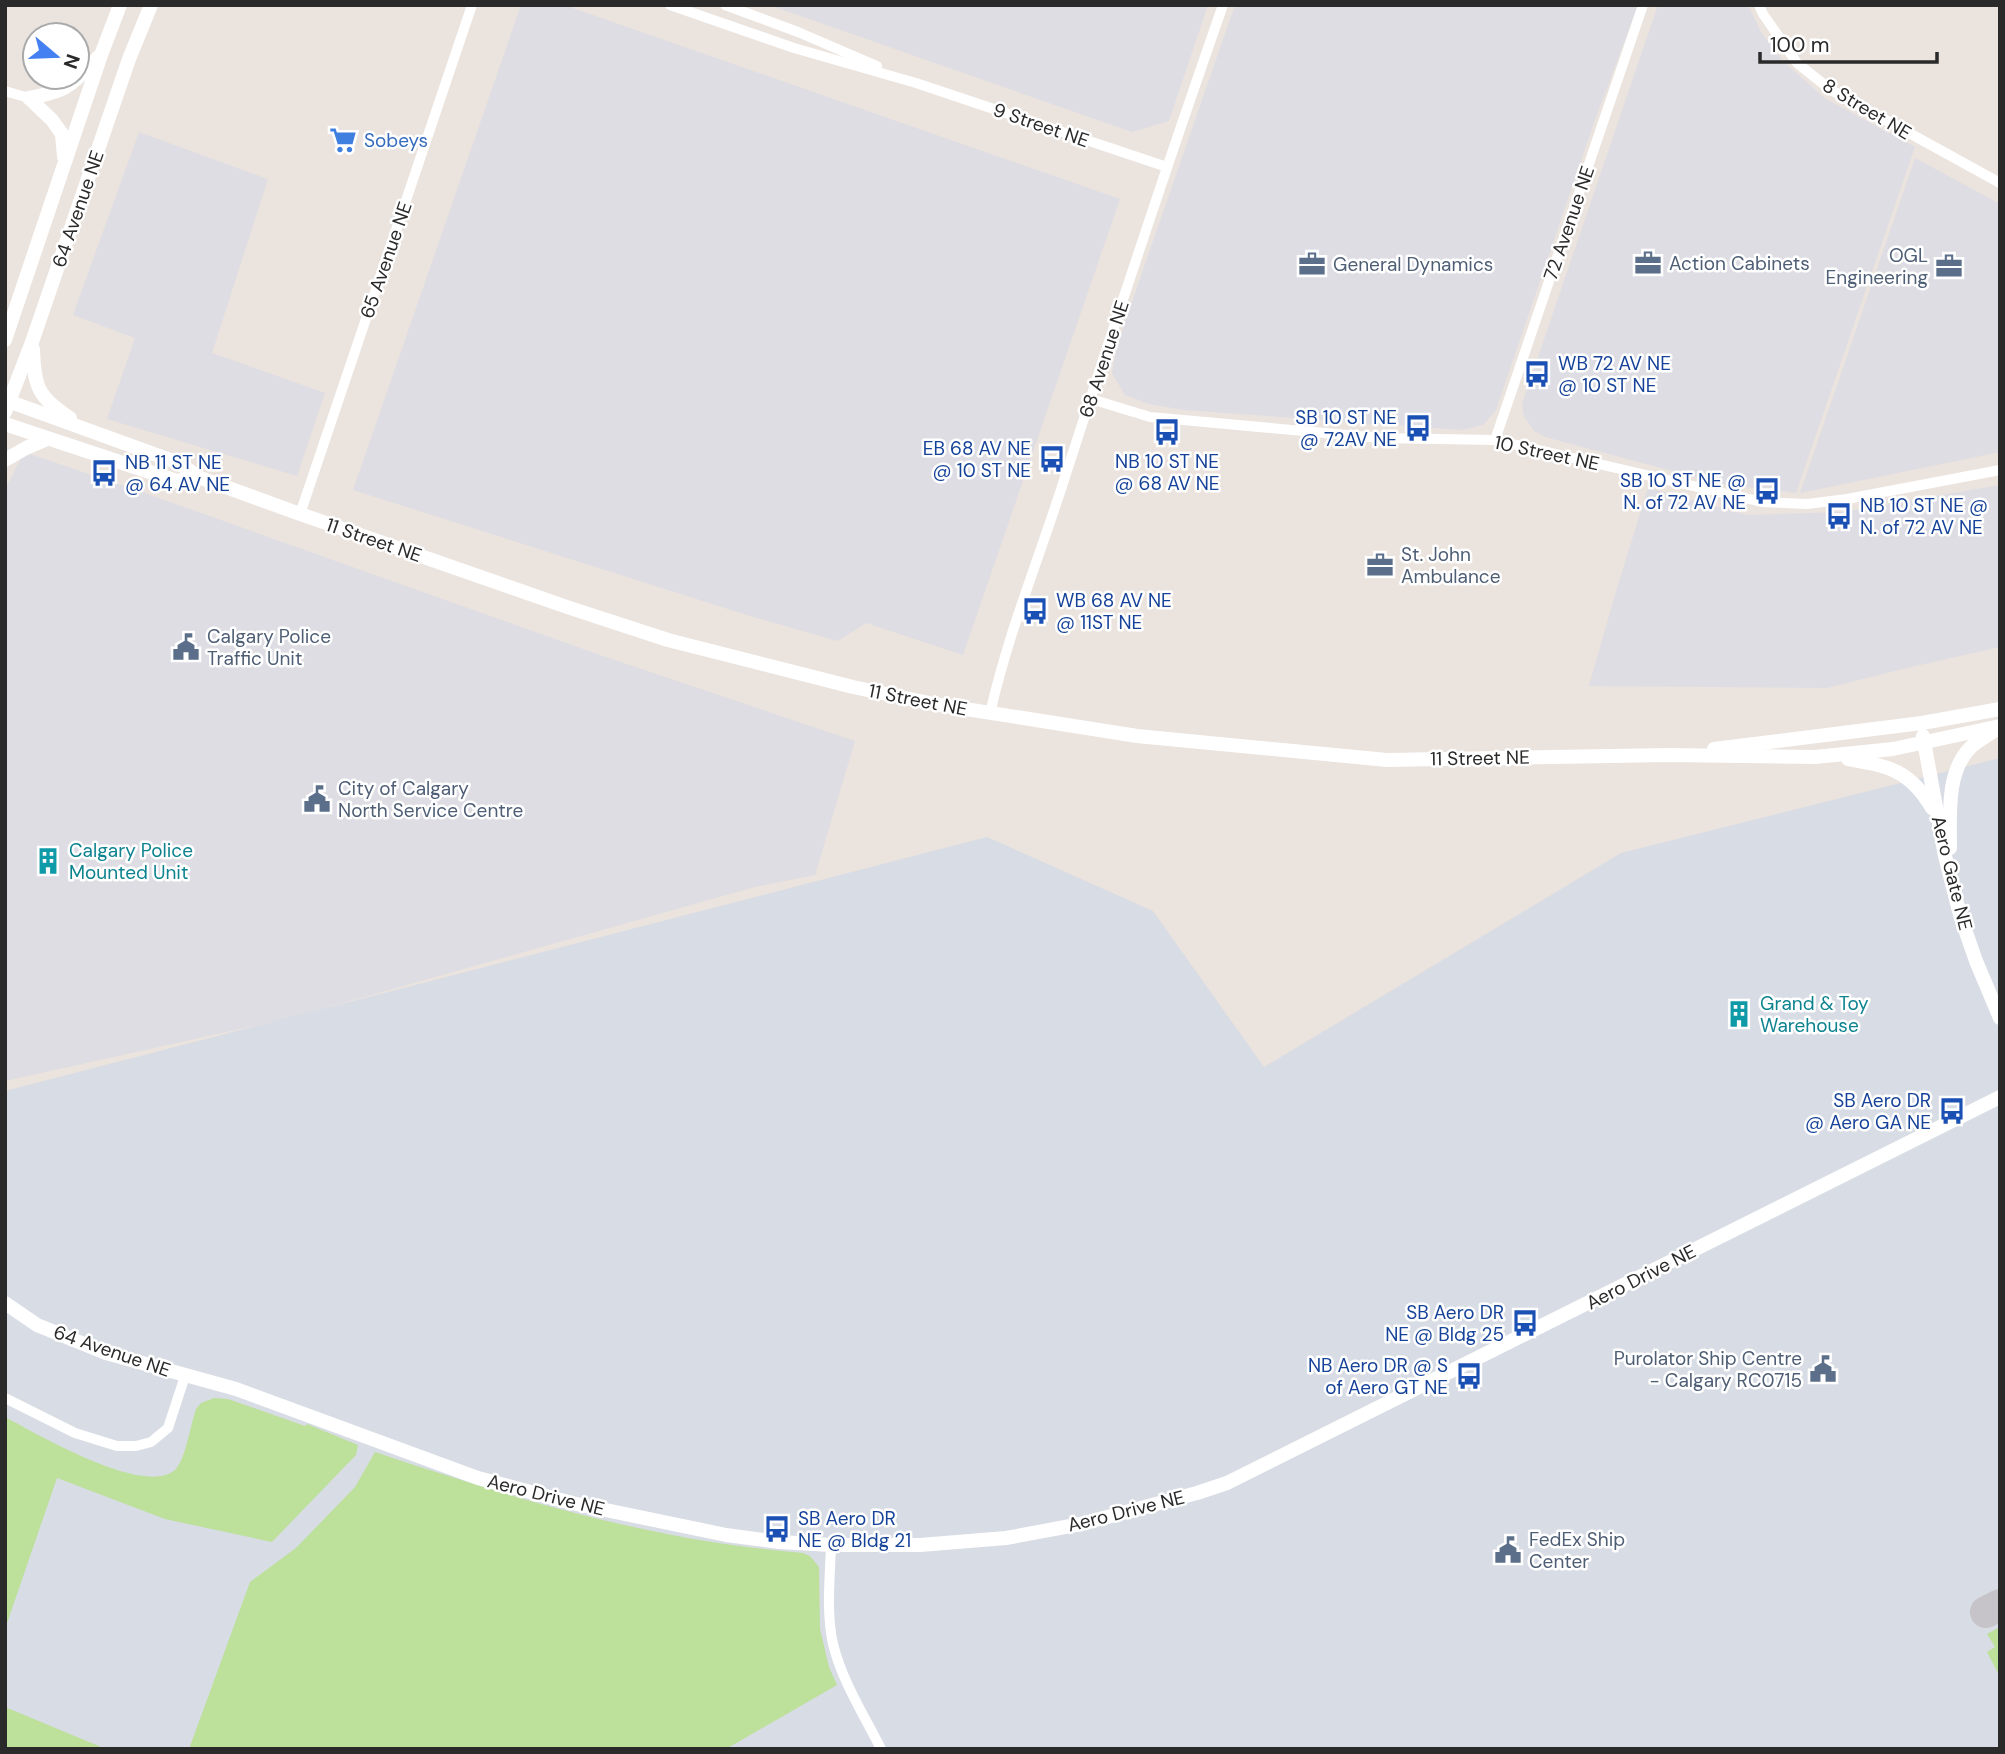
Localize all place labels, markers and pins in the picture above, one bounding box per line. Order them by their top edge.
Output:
supermarket icon: Sobeys [328,125,358,155]
place label: Sobeys [364,128,428,153]
place label: OGL Engineering [1826,243,1928,290]
office icon: Action Cabinets [1633,248,1663,278]
office icon: General Dynamics [1297,249,1327,279]
place label: Action Cabinets [1669,251,1810,276]
office icon: OGL Engineering [1934,251,1964,281]
place label: General Dynamics [1333,252,1493,277]
place label: WB 72 AV NE @ 10 ST NE [1558,351,1671,398]
bus stop icon: WB 72 AV NE @ 10 ST NE [1522,359,1552,389]
place label: SB 10 ST NE @ 72AV NE [1295,405,1397,452]
bus stop icon: SB 10 ST NE @ 72AV NE [1403,413,1433,443]
bus stop icon: NB 10 ST NE @ 68 AV NE [1152,417,1182,447]
place label: EB 68 AV NE @ 10 ST NE [923,436,1031,483]
bus stop icon: EB 68 AV NE @ 10 ST NE [1037,444,1067,474]
place label: NB 10 ST NE @ 68 AV NE [1114,449,1220,496]
place label: NB 11 ST NE @ 64 AV NE [125,450,230,497]
bus stop icon: NB 11 ST NE @ 64 AV NE [89,458,119,488]
place label: SB 10 ST NE @ N. of 72 AV NE [1620,468,1746,515]
bus stop icon: SB 10 ST NE @ N. of 72 AV NE [1752,476,1782,506]
place label: NB 10 ST NE @ N. of 72 AV NE [1860,493,1988,540]
bus stop icon: NB 10 ST NE @ N. of 72 AV NE [1824,501,1854,531]
place label: St. John Ambulance [1401,542,1500,589]
office icon: St. John Ambulance [1365,550,1395,580]
place label: WB 68 AV NE @ 11ST NE [1056,588,1172,635]
bus stop icon: WB 68 AV NE @ 11ST NE [1020,596,1050,626]
place label: Calgary Police Traffic Unit [207,624,331,671]
public building icon: Calgary Police Traffic Unit [171,632,201,662]
place label: City of Calgary North Service Centre [338,776,523,823]
public building icon: City of Calgary North Service Centre [302,784,332,814]
place label: Calgary Police Mounted Unit [69,838,193,885]
building icon: Calgary Police Mounted Unit [33,846,63,876]
place label: Grand & Toy Warehouse [1760,991,1869,1038]
building icon: Grand & Toy Warehouse [1724,999,1754,1029]
place label: SB Aero DR @ Aero GA NE [1805,1088,1931,1135]
bus stop icon: SB Aero DR @ Aero GA NE [1937,1096,1967,1126]
place label: SB Aero DR NE @ Bldg 25 [1385,1300,1504,1347]
bus stop icon: SB Aero DR NE @ Bldg 25 [1510,1308,1540,1338]
place label: Purolator Ship Centre - Calgary RC0715 [1614,1346,1802,1393]
place label: NB Aero DR @ S of Aero GT NE [1308,1353,1448,1400]
public building icon: Purolator Ship Centre - Calgary RC0715 [1808,1354,1838,1384]
bus stop icon: NB Aero DR @ S of Aero GT NE [1454,1361,1484,1391]
place label: SB Aero DR NE @ Bldg 21 [798,1506,911,1553]
bus stop icon: SB Aero DR NE @ Bldg 21 [762,1514,792,1544]
place label: FedEx Ship Center [1529,1527,1625,1574]
public building icon: FedEx Ship Center [1493,1535,1523,1565]

